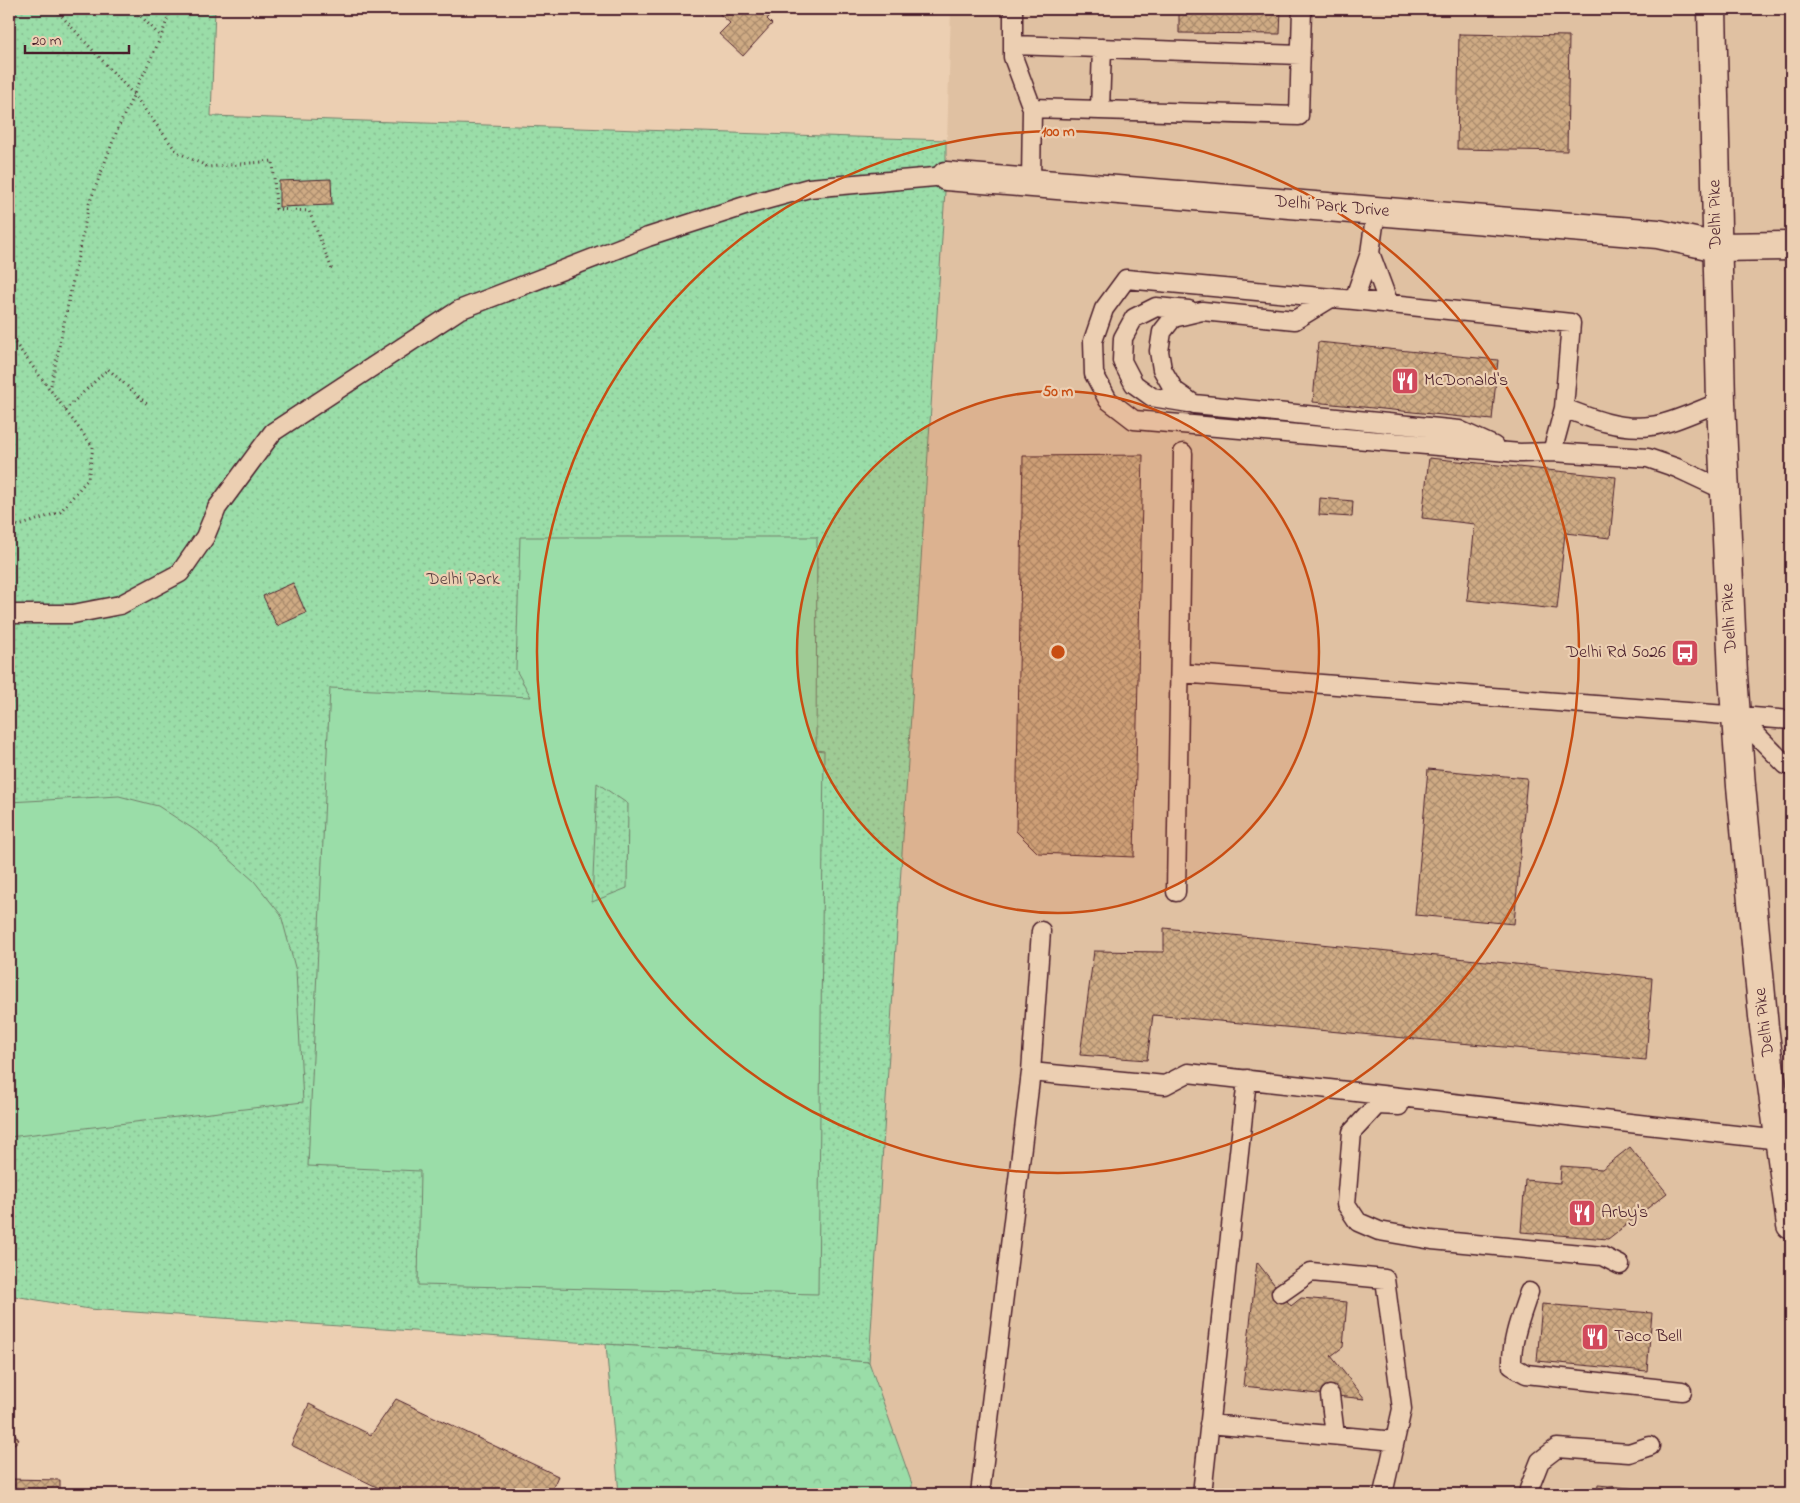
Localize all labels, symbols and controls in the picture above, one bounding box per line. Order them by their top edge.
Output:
scale bar [25,22,129,54]
text: 20 m [32,30,62,52]
text: 100 m [1041,121,1075,143]
street label: Delhi Pike [1702,178,1730,250]
street label: Delhi Park Drive [1272,189,1391,225]
restaurant icon: McDonald's [1390,366,1420,396]
place label: McDonald's [1424,368,1508,394]
text: 50 m [1043,381,1074,403]
park label: Delhi Park [425,567,500,593]
street label: Delhi Pike [1715,582,1745,654]
bus stop icon: Delhi Rd 5026 [1670,638,1700,668]
place label: Delhi Rd 5026 [1565,640,1666,666]
centre of rings [1049,643,1067,661]
street label: Delhi Pike [1748,985,1782,1059]
restaurant icon: Arby's [1567,1198,1597,1228]
place label: Arby's [1601,1200,1648,1226]
restaurant icon: Taco Bell [1580,1322,1610,1352]
place label: Taco Bell [1614,1324,1682,1350]

